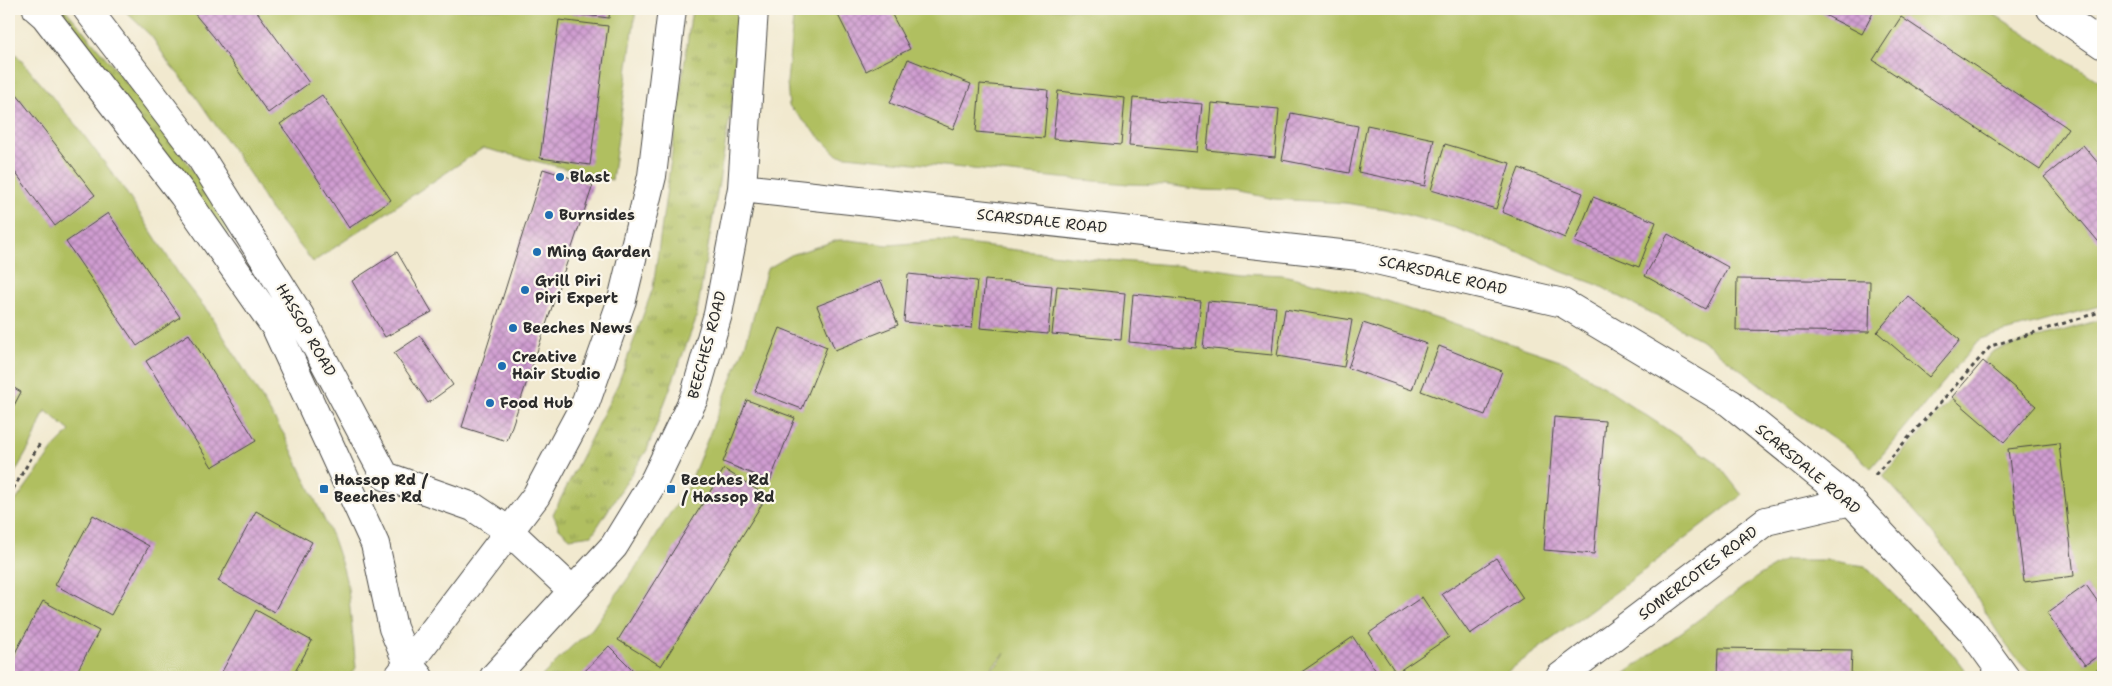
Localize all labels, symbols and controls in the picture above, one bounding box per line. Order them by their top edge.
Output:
place label: Blast [570,167,610,187]
marker: Blast [554,171,566,183]
street label: SCARSDALE ROAD [976,204,1108,238]
place label: Burnsides [559,205,635,225]
marker: Burnsides [543,209,555,221]
place label: Ming Garden [547,242,651,262]
marker: Ming Garden [531,246,543,258]
street label: SCARSDALE ROAD [1377,251,1509,300]
place label: Grill Piri Piri Expert [535,271,618,308]
street label: HASSOP ROAD [271,280,341,380]
marker: Grill Piri Piri Expert [519,284,531,296]
street label: BEECHES ROAD [683,289,731,401]
place label: Beeches News [523,318,632,338]
marker: Beeches News [507,322,519,334]
place label: Creative Hair Studio [512,347,601,384]
marker: Creative Hair Studio [496,360,508,372]
place label: Food Hub [500,393,573,413]
marker: Food Hub [484,397,496,409]
street label: SCARSDALE ROAD [1751,419,1865,519]
place label: Hassop Rd / Beeches Rd [334,470,429,507]
place label: Beeches Rd / Hassop Rd [681,470,775,507]
marker: Hassop Rd / Beeches Rd [318,483,330,495]
marker: Beeches Rd / Hassop Rd [665,483,677,495]
street label: SOMERCOTES ROAD [1634,521,1762,625]

